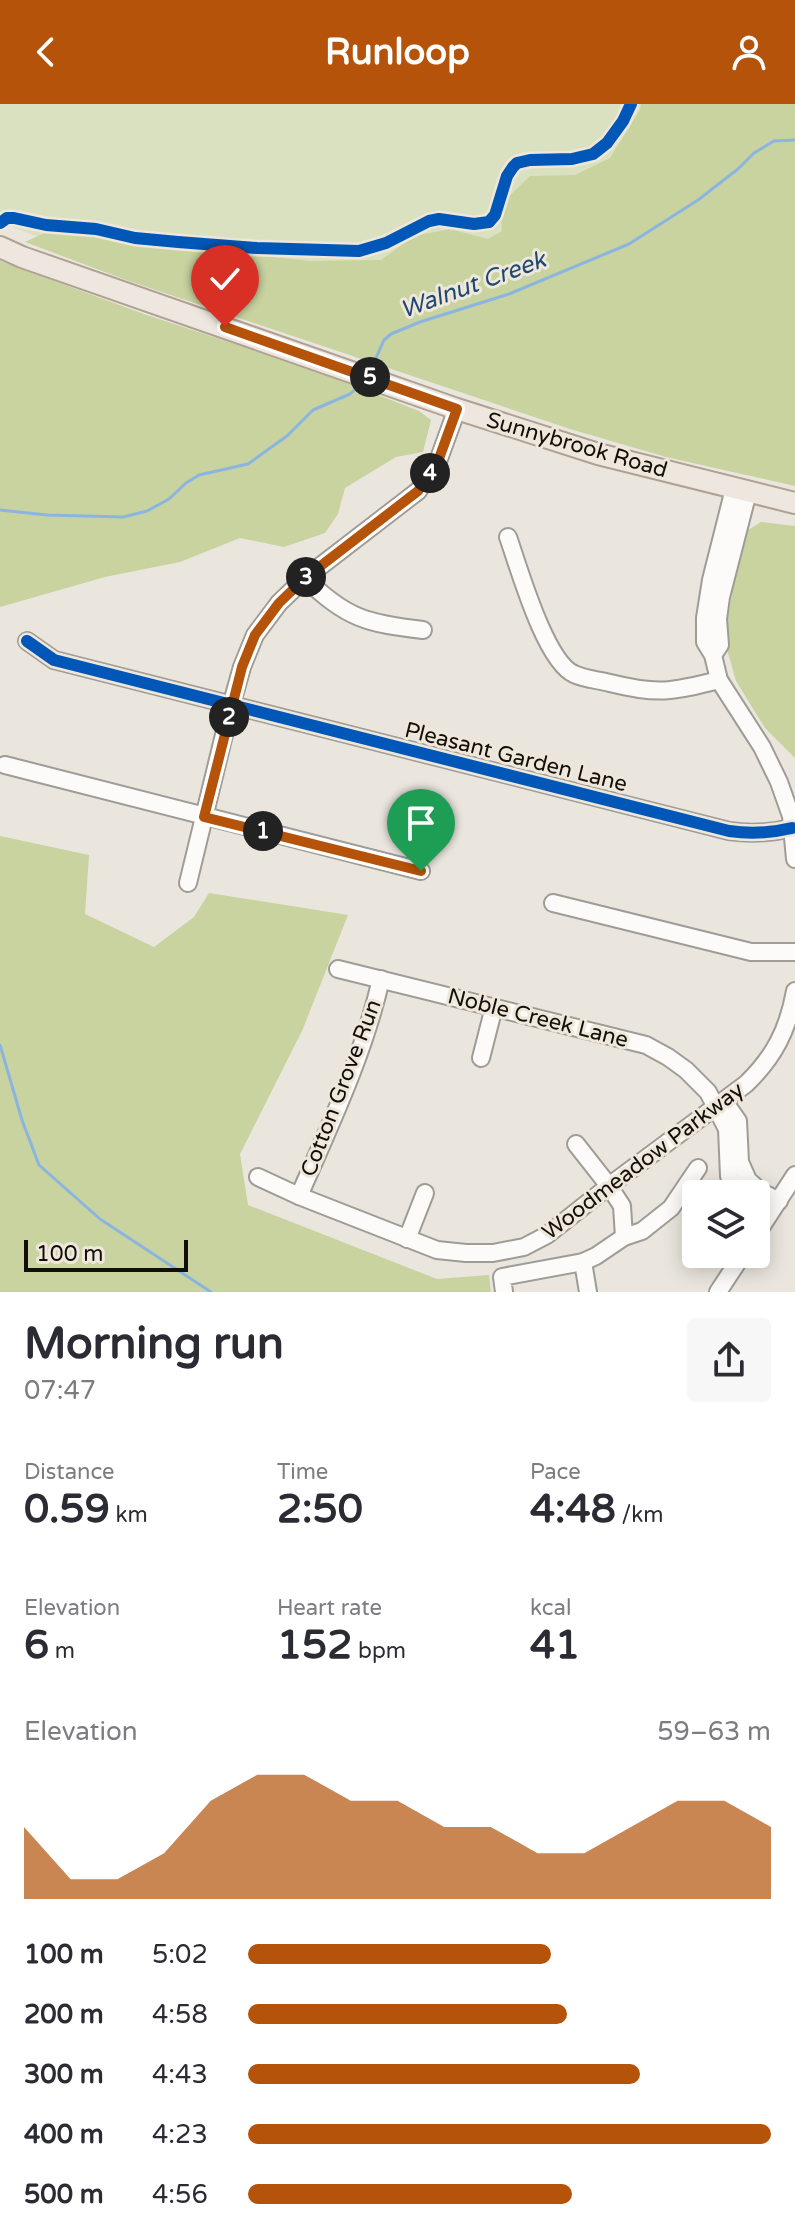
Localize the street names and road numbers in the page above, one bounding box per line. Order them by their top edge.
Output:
street label: Sunnybrook Road [484,407,670,483]
street label: Pleasant Garden Lane [402,717,630,797]
street label: Noble Creek Lane [445,983,631,1053]
street label: Cotton Grove Run [295,996,387,1180]
street label: Woodmeadow Parkway [537,1077,749,1245]

